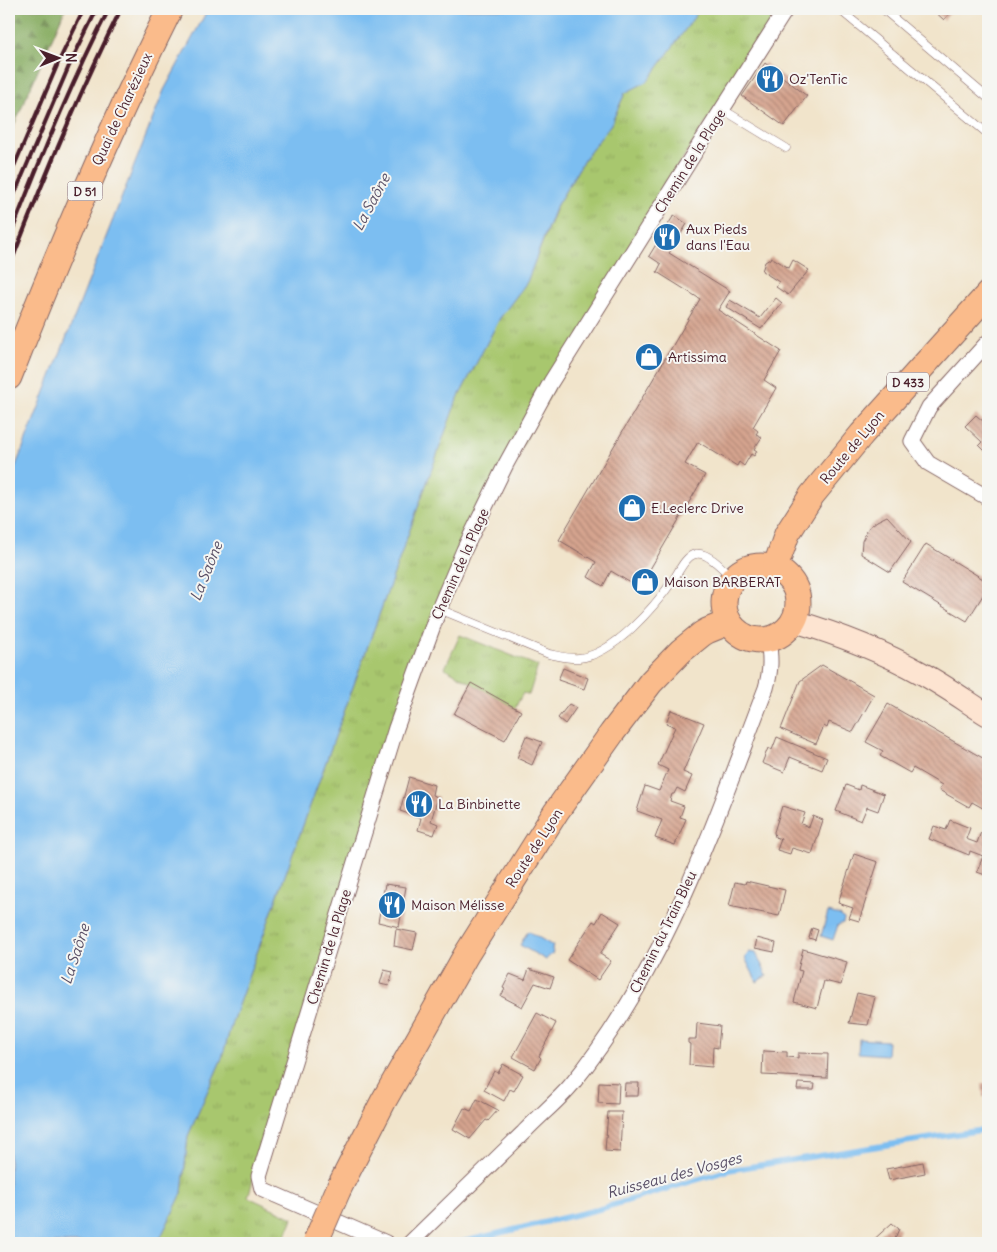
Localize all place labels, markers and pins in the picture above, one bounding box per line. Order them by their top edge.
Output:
restaurant icon: Oz'TenTic [755,64,785,94]
place label: Oz'TenTic [789,70,848,88]
place label: Aux Pieds dans l'Eau [686,220,750,254]
restaurant icon: Aux Pieds dans l'Eau [652,222,682,252]
shop icon: Artissima [634,342,664,372]
place label: Artissima [668,348,727,366]
shop icon: E.Leclerc Drive [617,493,647,523]
place label: E.Leclerc Drive [651,499,744,517]
shop icon: Maison BARBERAT [630,567,660,597]
place label: Maison BARBERAT [664,573,781,591]
restaurant icon: La Binbinette [404,789,434,819]
place label: La Binbinette [438,795,521,813]
restaurant icon: Maison Mélisse [377,890,407,920]
place label: Maison Mélisse [411,896,504,914]

